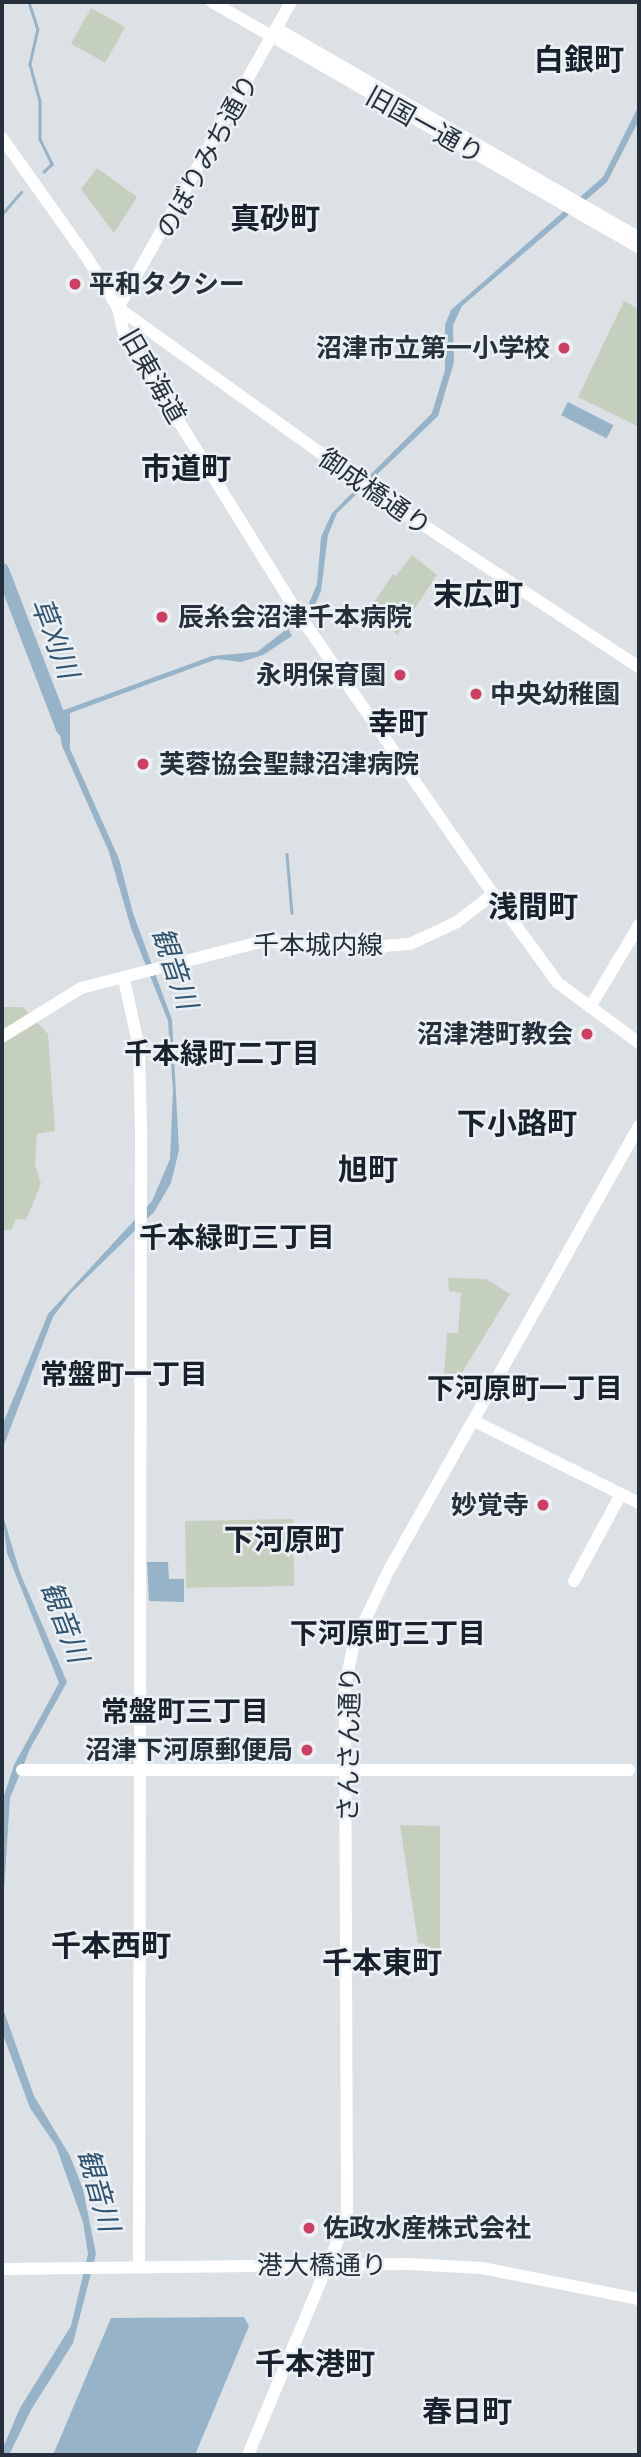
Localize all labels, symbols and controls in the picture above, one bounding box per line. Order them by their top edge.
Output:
district label: 白銀町 [534,41,624,77]
street label: のぼりみち通り [149,69,265,243]
street label: 旧国一通り [361,80,489,170]
district label: 真砂町 [230,200,320,236]
place label: 平和タクシー [89,268,245,300]
marker: 平和タクシー [67,276,83,292]
street label: 旧東海道 [113,323,193,429]
place label: 沼津市立第一小学校 [316,332,550,364]
marker: 沼津市立第一小学校 [556,340,572,356]
street label: 御成橋通り [313,442,437,542]
district label: 市道町 [141,450,231,486]
district label: 末広町 [433,576,523,612]
water label: 草刈川 [24,593,86,683]
place label: 辰糸会沼津千本病院 [178,601,412,633]
marker: 辰糸会沼津千本病院 [152,607,172,627]
place label: 永明保育園 [256,659,386,691]
marker: 永明保育園 [392,667,408,683]
place label: 中央幼稚園 [490,678,620,710]
marker: 中央幼稚園 [468,686,484,702]
district label: 幸町 [368,705,428,741]
place label: 芙蓉協会聖隷沼津病院 [159,748,419,780]
marker: 芙蓉協会聖隷沼津病院 [133,754,153,774]
district label: 浅間町 [488,888,578,924]
water label: 観音川 [145,923,205,1013]
street label: 千本城内線 [253,929,383,961]
place label: 沼津港町教会 [417,1018,573,1050]
marker: 沼津港町教会 [579,1026,595,1042]
district label: 千本緑町二丁目 [124,1036,320,1070]
district label: 下小路町 [457,1105,577,1141]
district label: 旭町 [338,1151,398,1187]
district label: 千本緑町三丁目 [139,1220,335,1254]
district label: 常盤町一丁目 [40,1357,208,1391]
district label: 下河原町一丁目 [427,1371,623,1405]
place label: 妙覚寺 [451,1489,529,1521]
marker: 妙覚寺 [535,1497,551,1513]
district label: 下河原町 [224,1521,344,1557]
water label: 観音川 [34,1577,96,1667]
district label: 下河原町三丁目 [290,1616,486,1650]
street label: さんさん通り [332,1666,366,1822]
district label: 常盤町三丁目 [101,1694,269,1728]
place label: 沼津下河原郵便局 [85,1734,293,1766]
marker: 沼津下河原郵便局 [299,1742,315,1758]
district label: 千本西町 [51,1927,171,1963]
district label: 千本東町 [322,1944,442,1980]
water label: 観音川 [71,2145,127,2235]
place label: 佐政水産株式会社 [323,2212,531,2244]
marker: 佐政水産株式会社 [301,2220,317,2236]
street label: 港大橋通り [257,2249,387,2281]
district label: 千本港町 [255,2345,375,2381]
district label: 春日町 [422,2393,512,2429]

